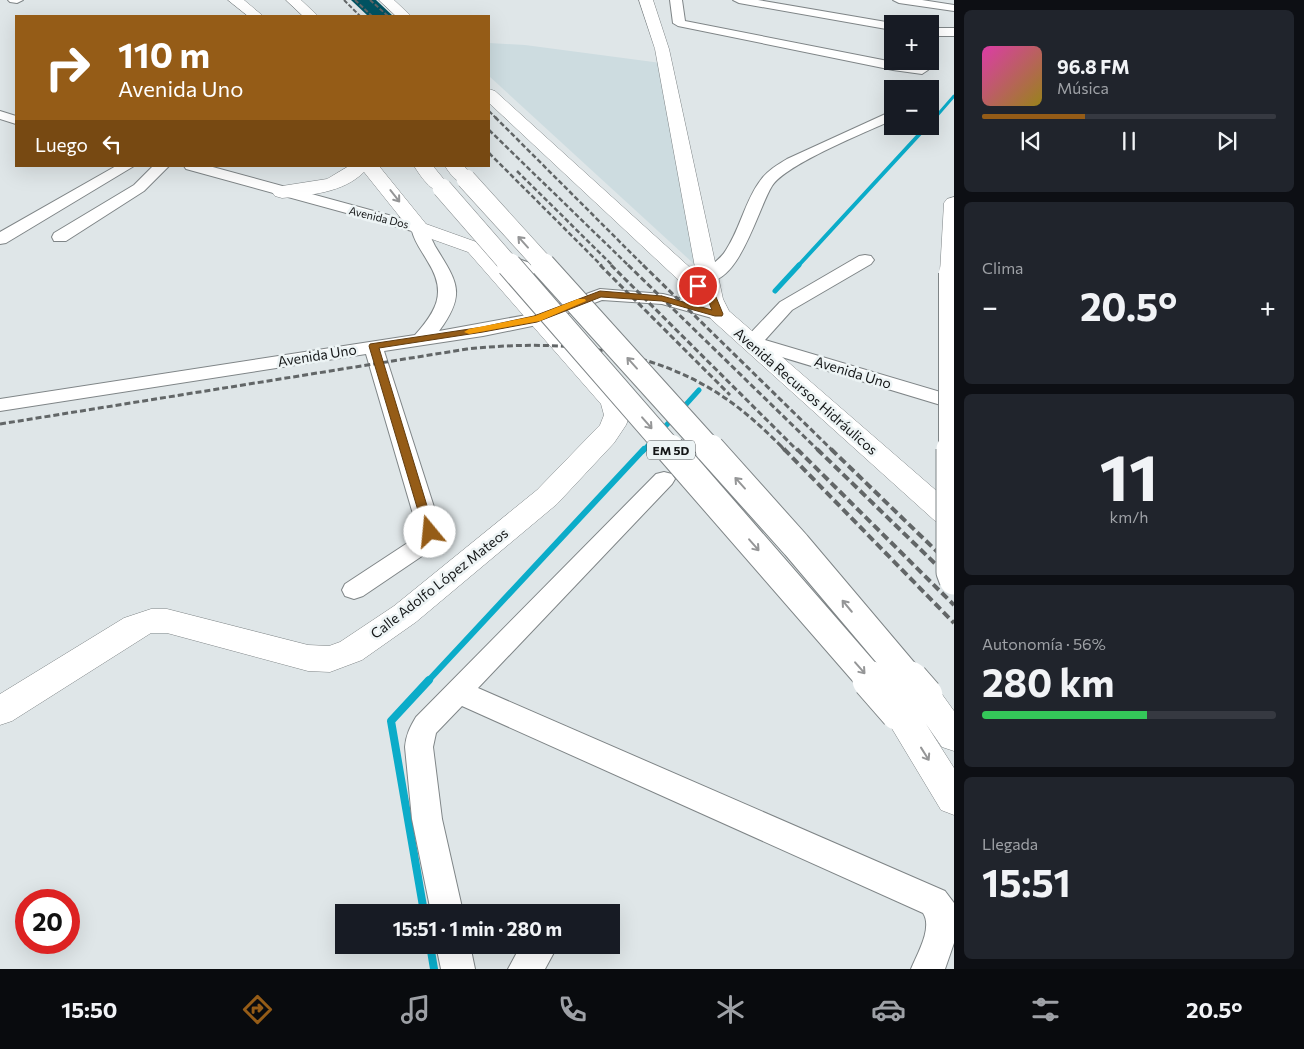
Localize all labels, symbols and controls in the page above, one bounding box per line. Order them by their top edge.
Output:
map controls [884,15,939,135]
button: + [884,15,939,70]
text: 110 m [118,32,210,75]
icon: right [35,35,100,100]
text: 96.8 FM [1057,55,1130,78]
text: Avenida Uno [118,75,243,102]
text: Música [1057,78,1109,97]
button: − [884,80,939,135]
icon: previous [1017,127,1045,155]
icon: pause [1115,127,1143,155]
icon: next [1213,127,1241,155]
icon: left [98,130,126,158]
text: Luego [35,133,88,156]
one-way arrow [389,190,400,203]
street label: Avenida Dos [348,203,410,231]
one-way arrow [517,235,529,248]
text: Clima [982,258,1023,277]
pin [677,265,719,307]
icon: arrive [684,272,712,300]
text: 20.5° [1080,282,1177,329]
text: − [982,289,998,323]
text: + [1260,289,1276,323]
street label: Avenida Recursos Hidráulicos [731,324,881,458]
street label: Avenida Uno [276,340,358,370]
street label: Avenida Uno [812,352,894,392]
one-way arrow [626,356,637,369]
one-way arrow [641,416,653,429]
text: 11 [1100,435,1158,514]
road number: EM 5D [647,440,695,460]
one-way arrow [735,477,746,490]
position arrow [403,505,455,557]
text: km/h [1110,507,1148,526]
street label: Calle Adolfo López Mateos [367,524,511,642]
one-way arrow [748,539,759,552]
one-way arrow [842,599,853,612]
text: Autonomía · 56% [982,634,1106,653]
text: 280 km [982,658,1114,705]
one-way arrow [855,661,866,674]
one-way arrow [921,746,931,760]
text: Llegada [982,834,1038,853]
text: 15:51 [982,858,1071,905]
speed limit sign: 20 [15,889,80,954]
text: 15:51 · 1 min · 280 m [393,917,562,940]
icon: directions [240,992,275,1027]
icon: music [398,992,433,1027]
icon: phone [555,992,590,1027]
icon: climate [713,992,748,1027]
icon: car [871,992,906,1027]
icon: filters [1028,992,1063,1027]
text: 15:50 [61,996,117,1023]
text: 20.5° [1186,996,1243,1023]

